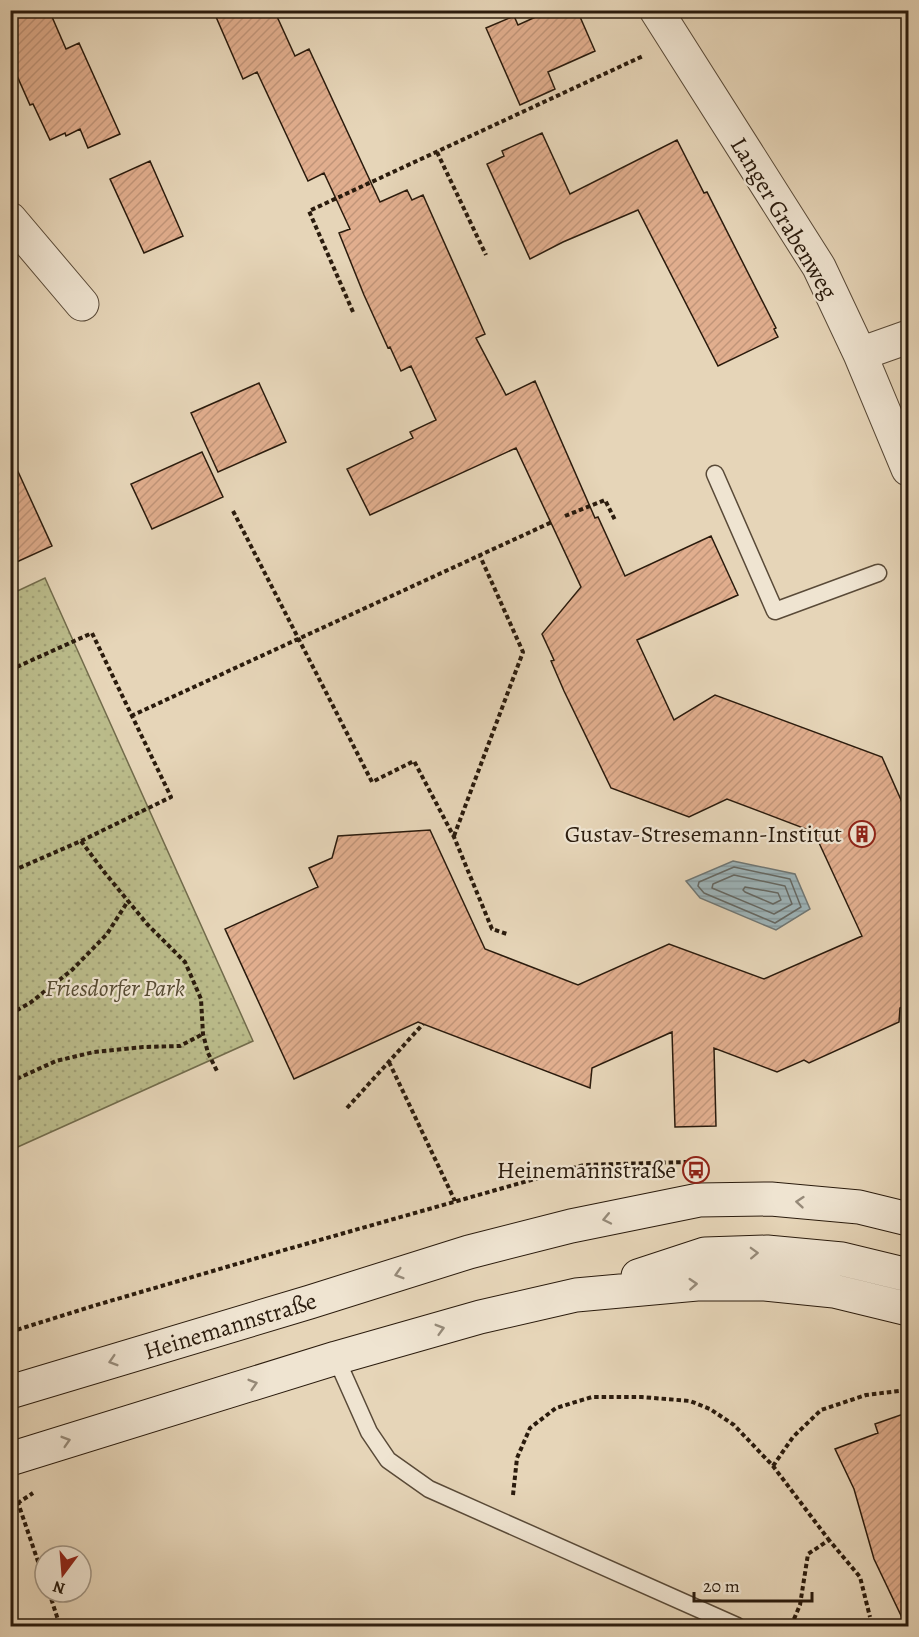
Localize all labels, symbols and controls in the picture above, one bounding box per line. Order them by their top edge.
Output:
street label: Langer Grabenweg [723,131,845,305]
place label: Gustav-Stresemann-Institut [565,818,842,850]
building icon: Gustav-Stresemann-Institut [847,819,877,849]
park label: Friesdorfer Park [45,972,185,1004]
place label: Heinemannstraße [497,1154,676,1186]
bus stop icon: Heinemannstraße [681,1155,711,1185]
one-way arrow [796,1196,805,1209]
one-way arrow [603,1212,613,1225]
one-way arrow [750,1246,759,1259]
one-way arrow [394,1267,405,1279]
one-way arrow [689,1278,698,1291]
street label: Heinemannstraße [140,1285,320,1367]
one-way arrow [435,1323,445,1336]
one-way arrow [108,1354,119,1366]
one-way arrow [247,1379,258,1391]
one-way arrow [60,1436,71,1448]
north arrow [33,1544,93,1604]
scale bar [694,1565,812,1603]
text: 20 m [703,1574,740,1598]
text: N [50,1575,68,1600]

